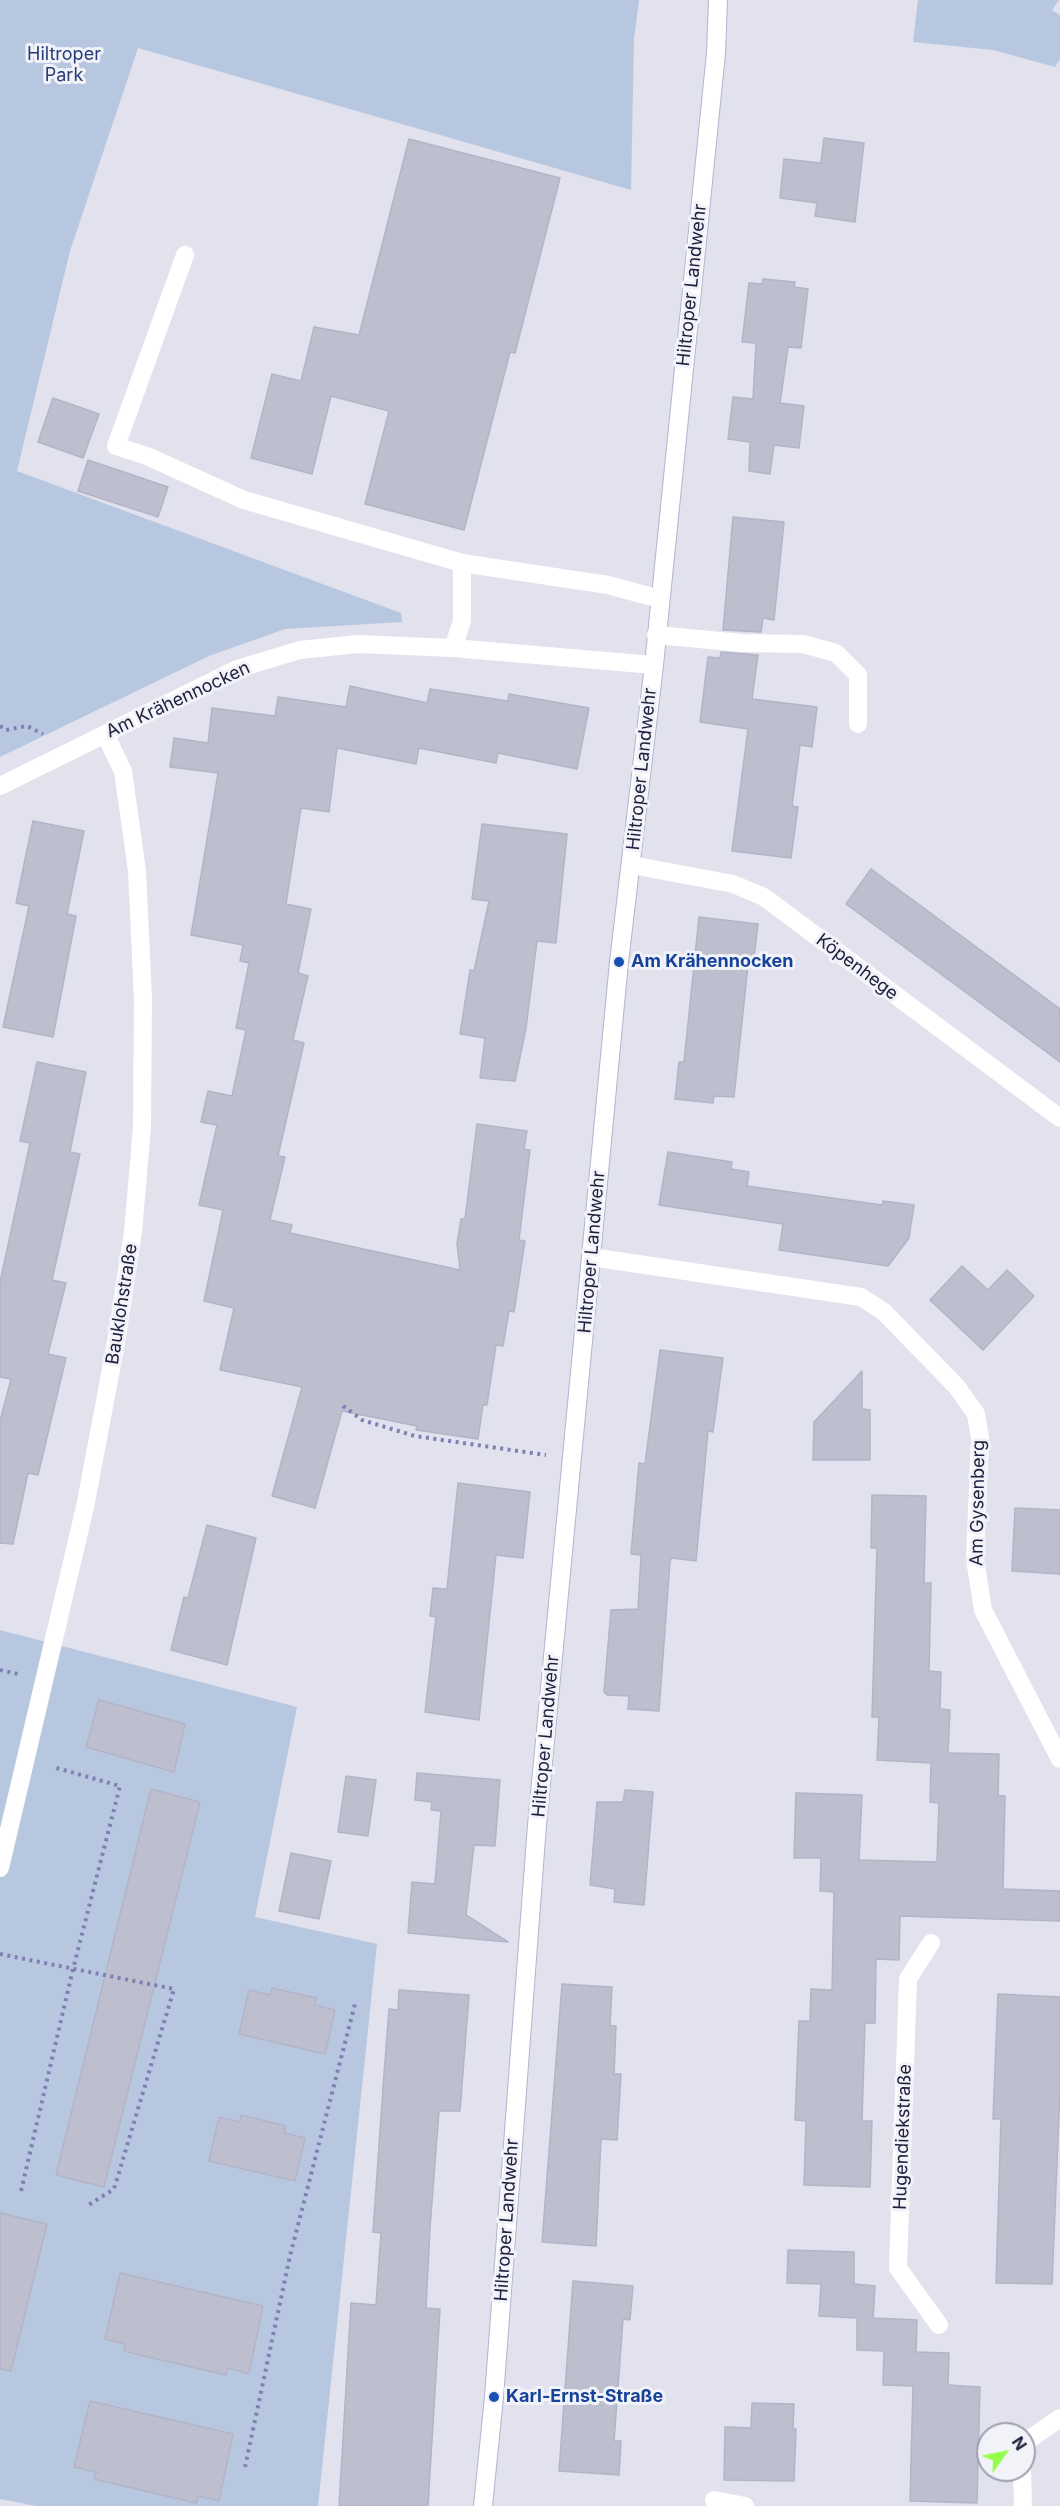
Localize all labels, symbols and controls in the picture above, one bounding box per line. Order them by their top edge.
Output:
park label: Hiltroper Park [27,44,101,86]
street label: Hiltroper Landwehr [673,203,711,367]
street label: Am Krähennocken [103,657,253,743]
street label: Hiltroper Landwehr [623,687,661,851]
street label: Köpenhege [812,929,902,1005]
place label: Am Krähennocken [631,951,794,973]
marker: Am Krähennocken [612,955,626,969]
street label: Hiltroper Landwehr [574,1170,610,1334]
street label: Bauklohstraße [102,1242,142,1366]
street label: Am Gysenberg [966,1440,990,1566]
street label: Hiltroper Landwehr [528,1654,564,1818]
street label: Hugendiekstraße [890,2064,916,2210]
street label: Hiltroper Landwehr [491,2138,523,2302]
place label: Karl-Ernst-Straße [506,2386,663,2408]
marker: Karl-Ernst-Straße [487,2390,501,2404]
north arrow [976,2422,1036,2482]
text: N [1008,2433,1031,2454]

